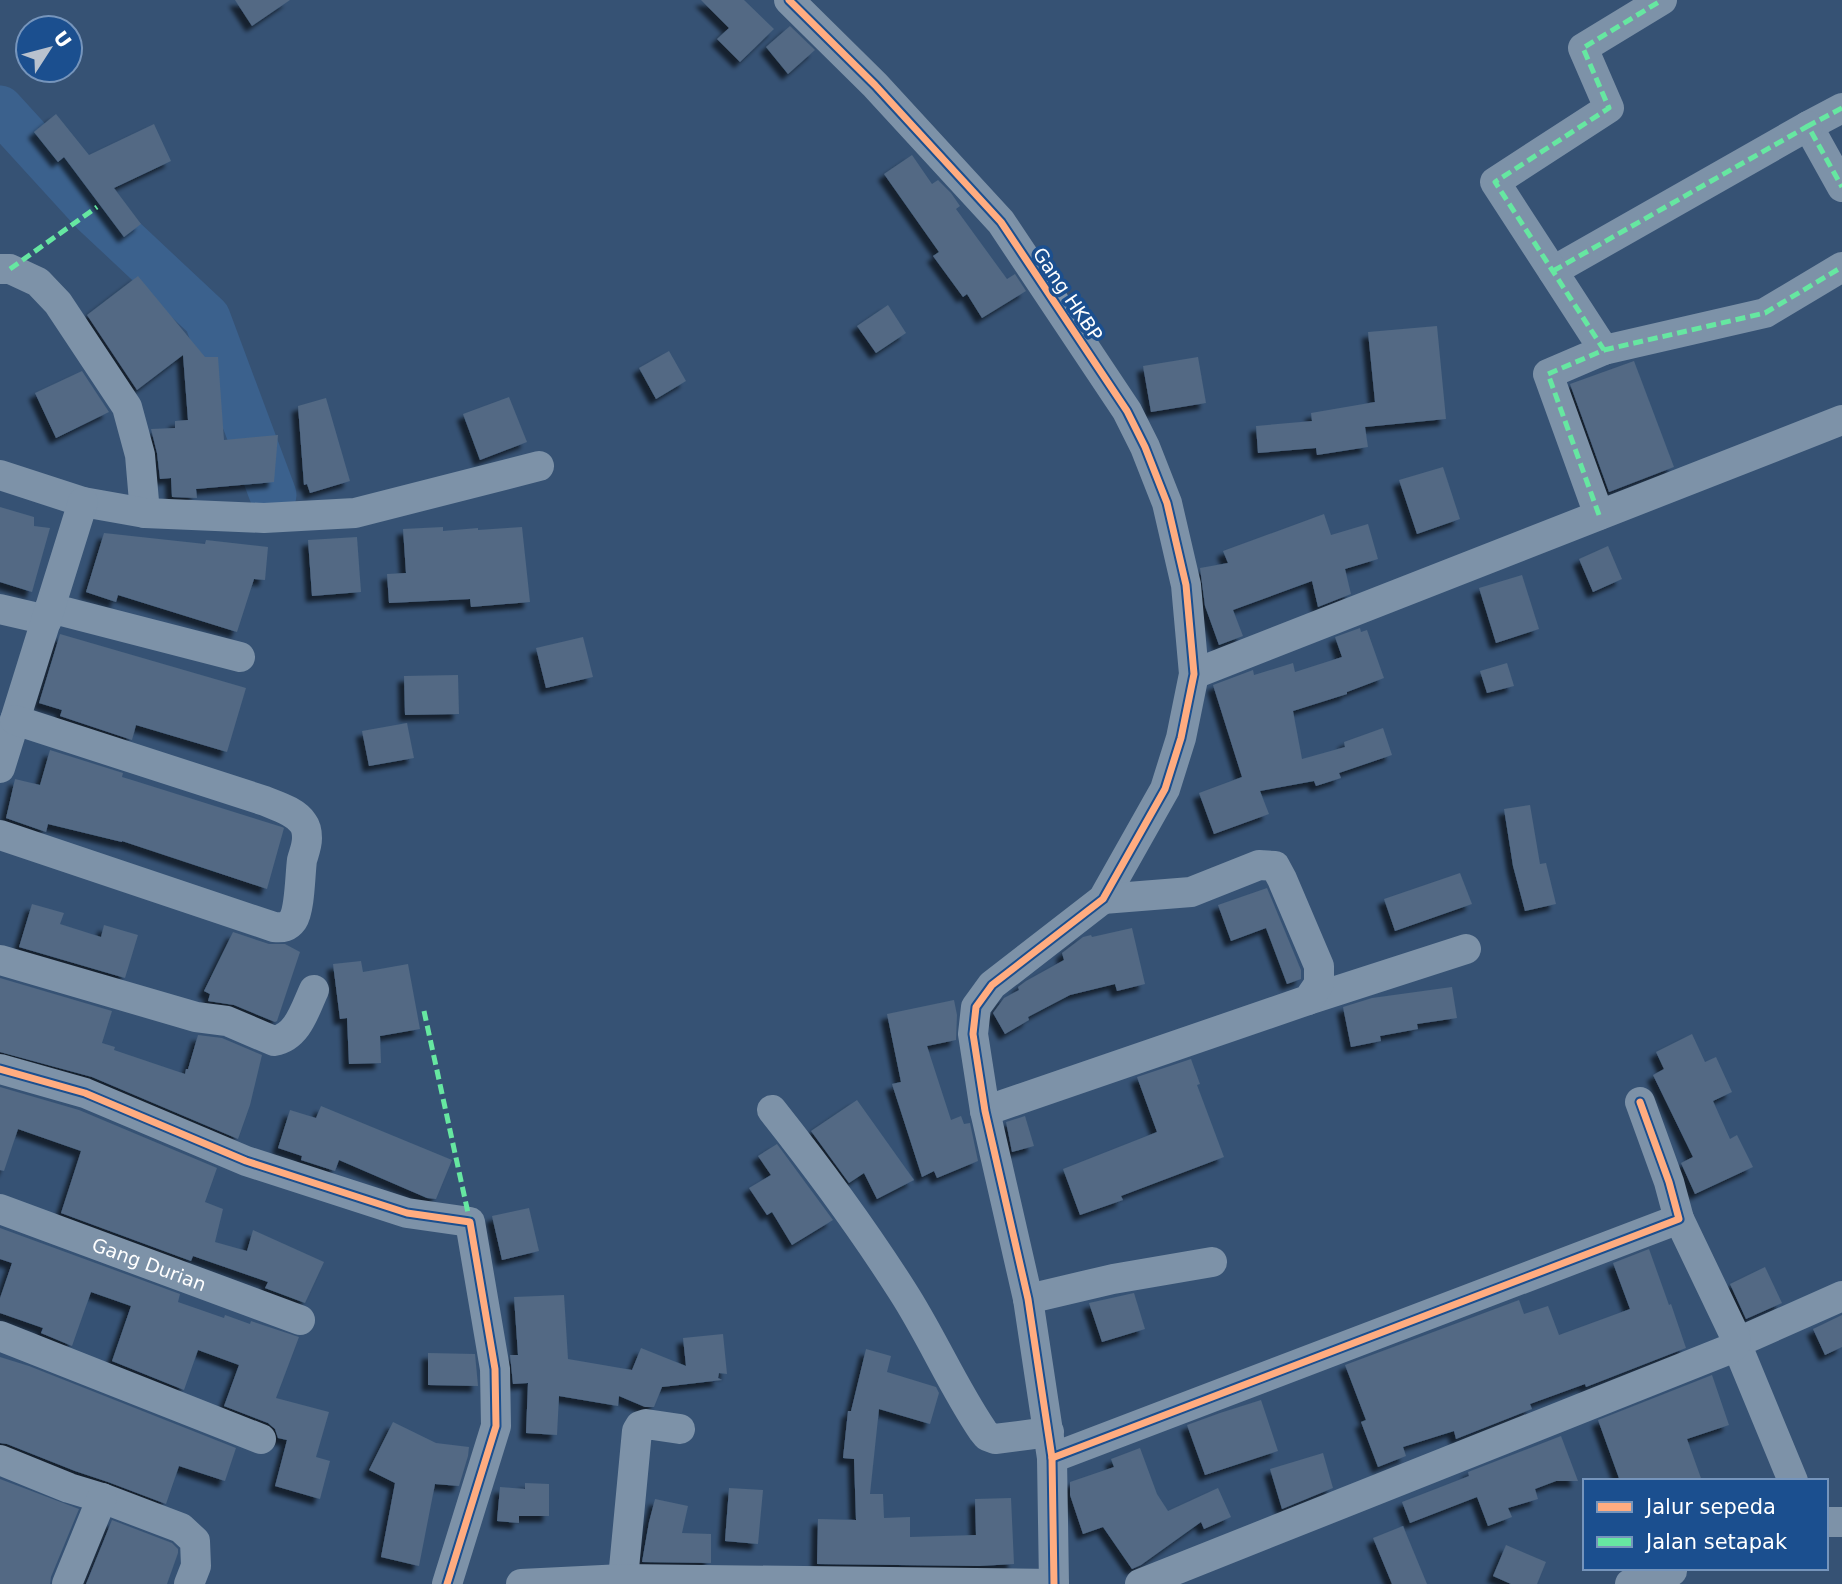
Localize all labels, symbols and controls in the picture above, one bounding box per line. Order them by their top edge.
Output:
north arrow [14,14,84,84]
text: U [49,26,76,52]
street label: Gang HKBP [1029,243,1107,345]
street label: Gang Durian [89,1233,209,1295]
legend [1583,1479,1828,1570]
text: Jalur sepeda [1644,1495,1776,1519]
text: Jalan setapak [1644,1530,1788,1554]

